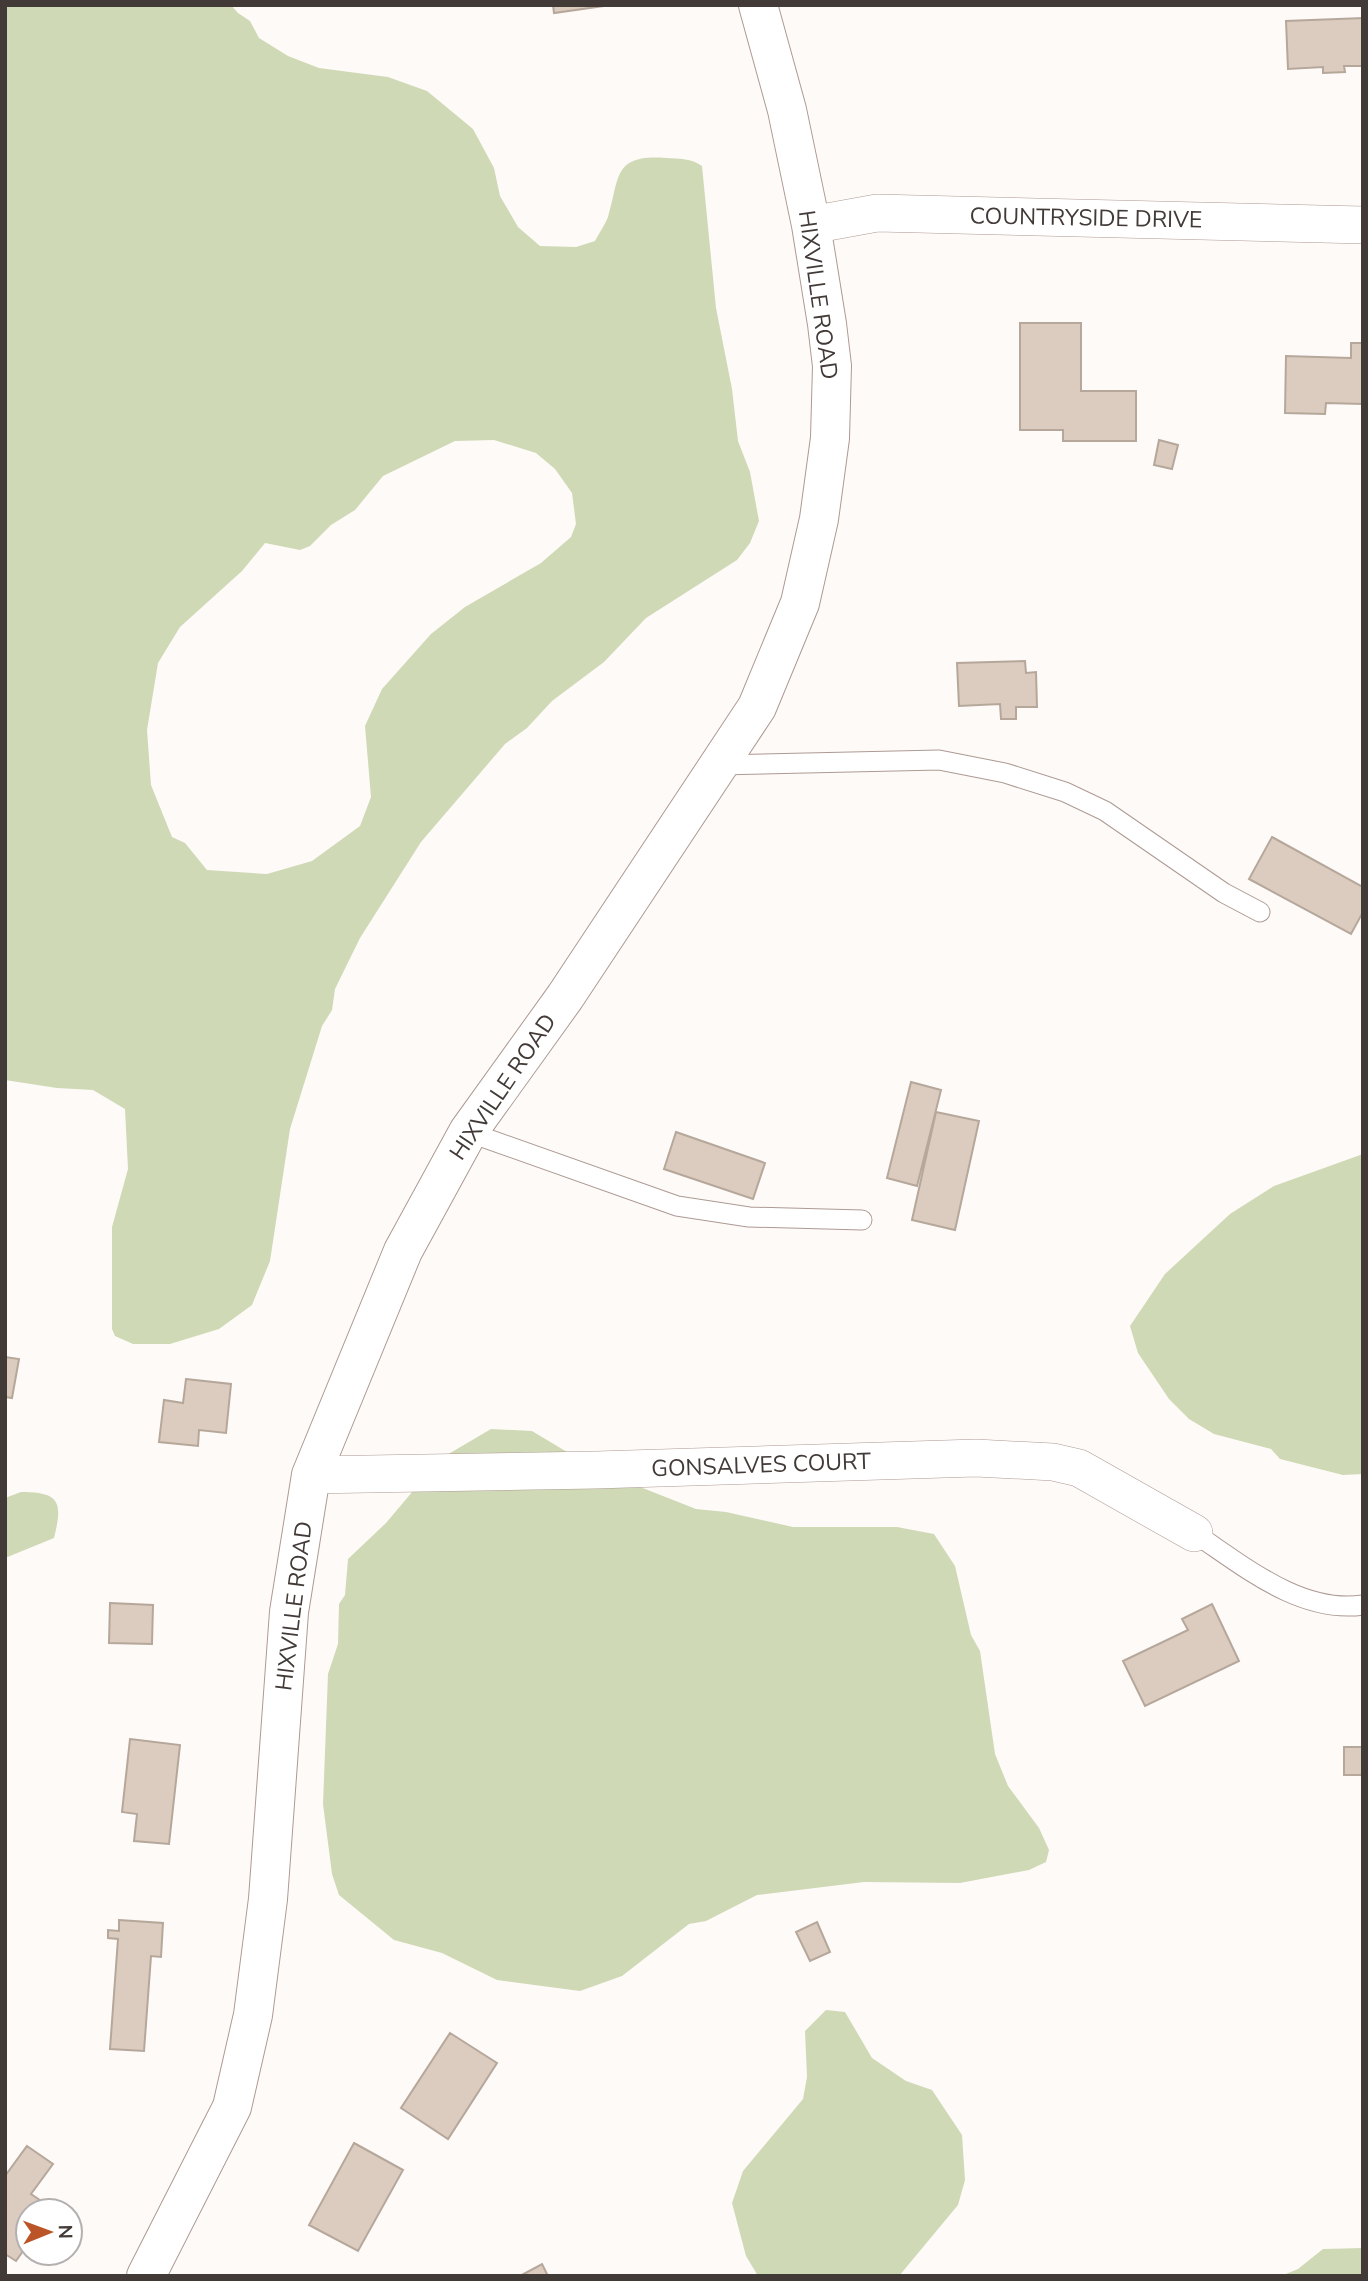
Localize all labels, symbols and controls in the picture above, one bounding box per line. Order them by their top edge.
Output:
street label: COUNTRYSIDE DRIVE [969,200,1203,236]
street label: HIXVILLE ROAD [791,208,845,382]
street label: HIXVILLE ROAD [442,1008,564,1166]
street label: GONSALVES COURT [651,1446,871,1484]
street label: HIXVILLE ROAD [268,1519,320,1693]
north arrow [14,2197,84,2267]
text: N [52,2224,78,2239]

